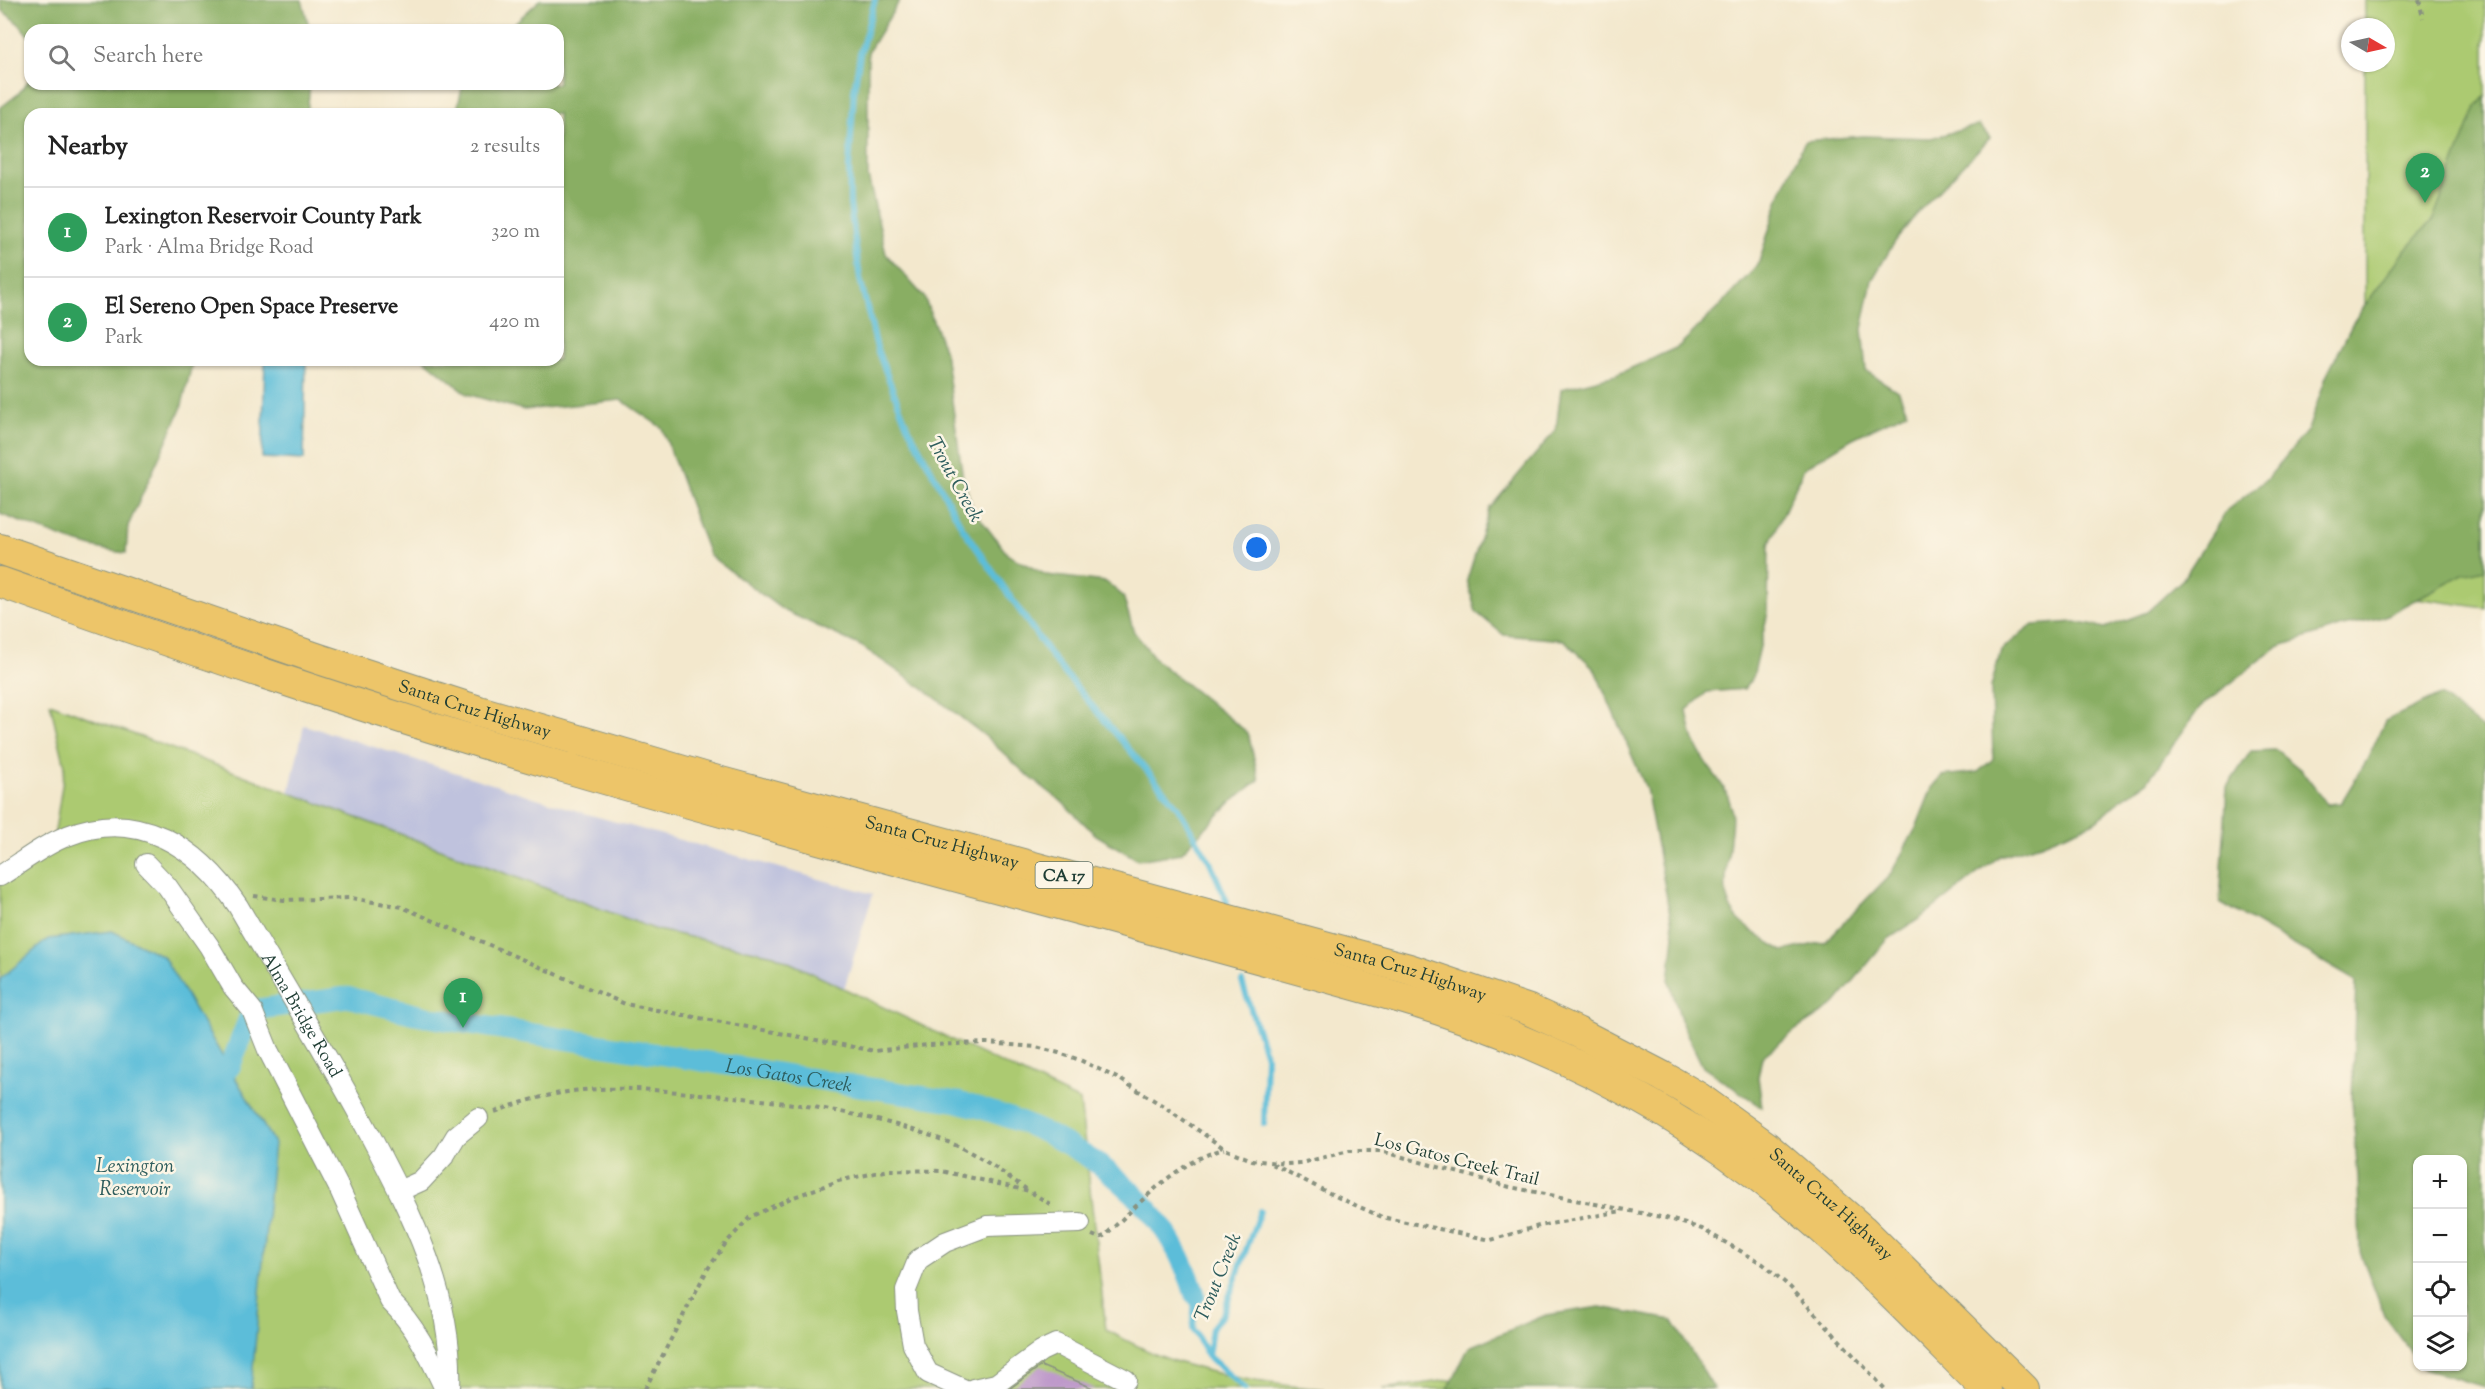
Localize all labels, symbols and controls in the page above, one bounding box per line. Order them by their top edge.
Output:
north arrow [2341,18,2395,72]
search box [24,24,564,90]
icon: search [45,41,78,74]
text: Search here [93,41,203,73]
text: Nearby [48,129,128,166]
text: 2 results [470,133,540,162]
pin: 2 [2406,154,2444,203]
text: Lexington Reservoir County Park [105,202,422,234]
text: 1 [64,218,71,247]
text: 320 m [491,218,540,247]
text: Park · Alma Bridge Road [105,234,314,263]
text: El Sereno Open Space Preserve [105,292,398,324]
text: 2 [63,308,72,337]
text: 420 m [489,308,540,337]
text: Park [105,324,143,353]
water label: Trout Creek [918,432,989,528]
your location [1242,533,1271,562]
street label: Santa Cruz Highway [394,675,554,746]
street label: Santa Cruz Highway [862,811,1022,877]
road number: CA 17 [1036,862,1092,888]
street label: Santa Cruz Highway [1331,938,1490,1010]
street label: Alma Bridge Road [253,948,347,1083]
pin: 1 [444,978,482,1028]
water label: Los Gatos Creek [723,1053,854,1102]
street label: Los Gatos Creek Trail [1371,1128,1542,1194]
street label: Santa Cruz Highway [1762,1143,1898,1268]
water label: Lexington Reservoir [96,1153,175,1205]
map controls [2413,1155,2467,1371]
button: + [2413,1155,2467,1209]
button: − [2413,1209,2467,1263]
water label: Trout Creek [1188,1229,1250,1327]
button: locate [2413,1263,2467,1317]
button: layers [2413,1317,2467,1371]

